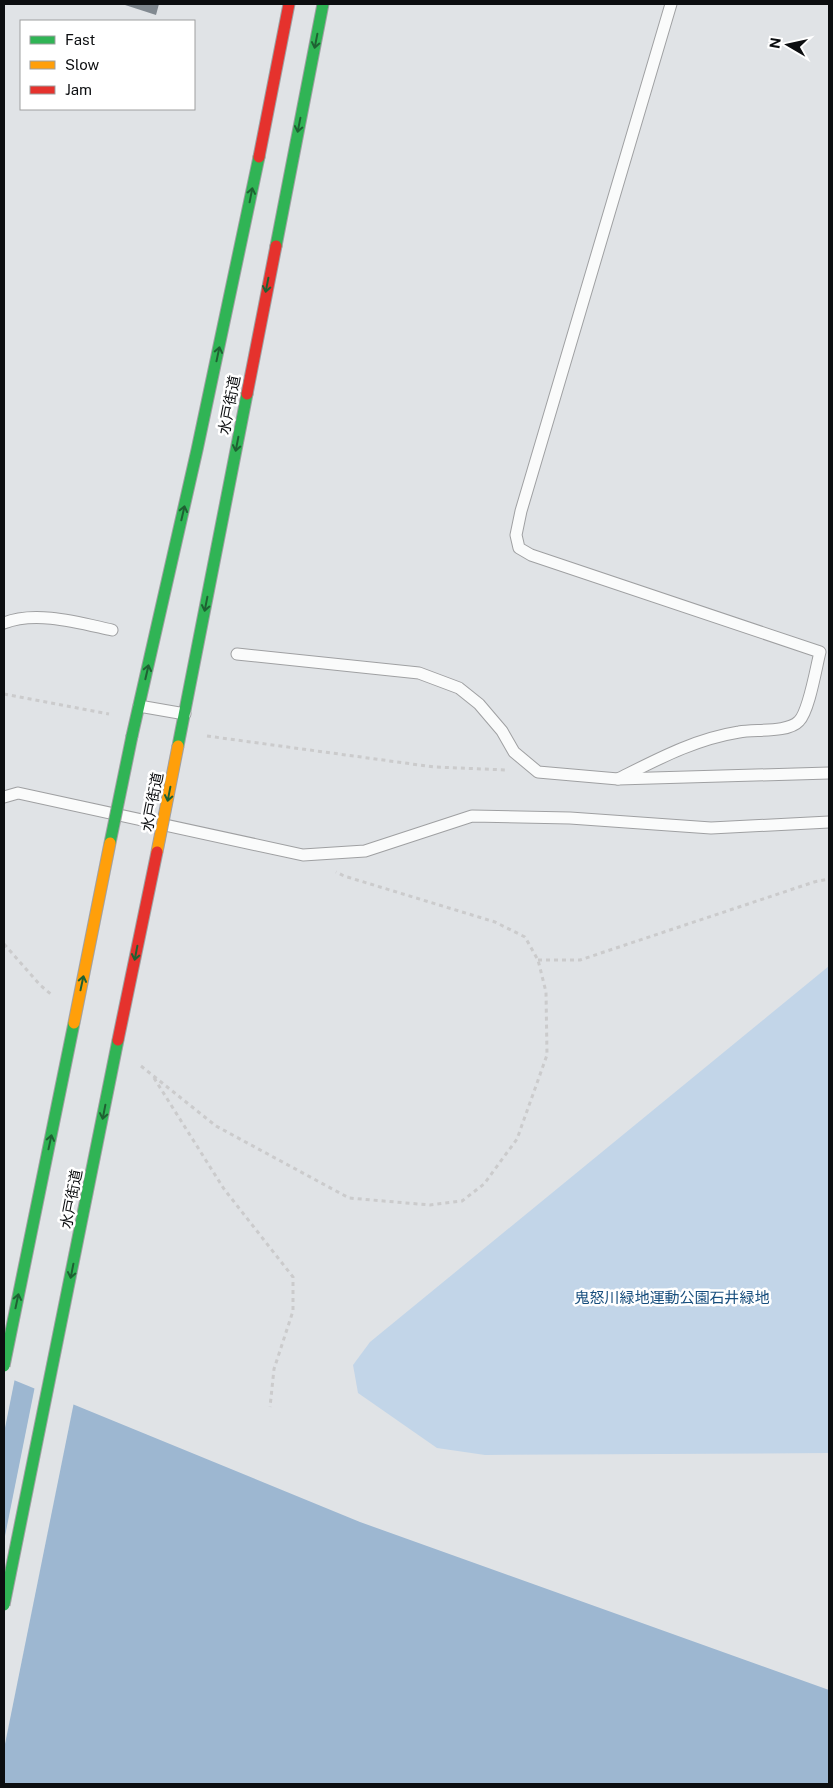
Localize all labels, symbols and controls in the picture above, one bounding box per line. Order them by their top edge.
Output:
legend [20,20,195,110]
north arrow [763,20,813,70]
text: Fast [65,31,95,48]
one-way arrow [310,32,320,48]
text: N [766,36,784,50]
text: Slow [65,56,100,73]
text: Jam [65,81,92,98]
one-way arrow [293,117,303,133]
one-way arrow [247,188,256,204]
one-way arrow [262,276,272,292]
one-way arrow [213,347,223,363]
street label: 水戸街道 [215,374,243,436]
one-way arrow [231,436,241,452]
one-way arrow [179,506,188,522]
one-way arrow [201,595,210,611]
one-way arrow [142,664,152,680]
street label: 水戸街道 [138,771,166,833]
one-way arrow [164,785,173,801]
one-way arrow [131,944,141,960]
one-way arrow [78,975,87,991]
one-way arrow [99,1104,108,1120]
one-way arrow [45,1135,55,1151]
street label: 水戸街道 [57,1168,85,1230]
one-way arrow [66,1263,76,1279]
park label: 鬼怒川緑地運動公園石井緑地 [574,1289,770,1306]
one-way arrow [13,1294,22,1310]

